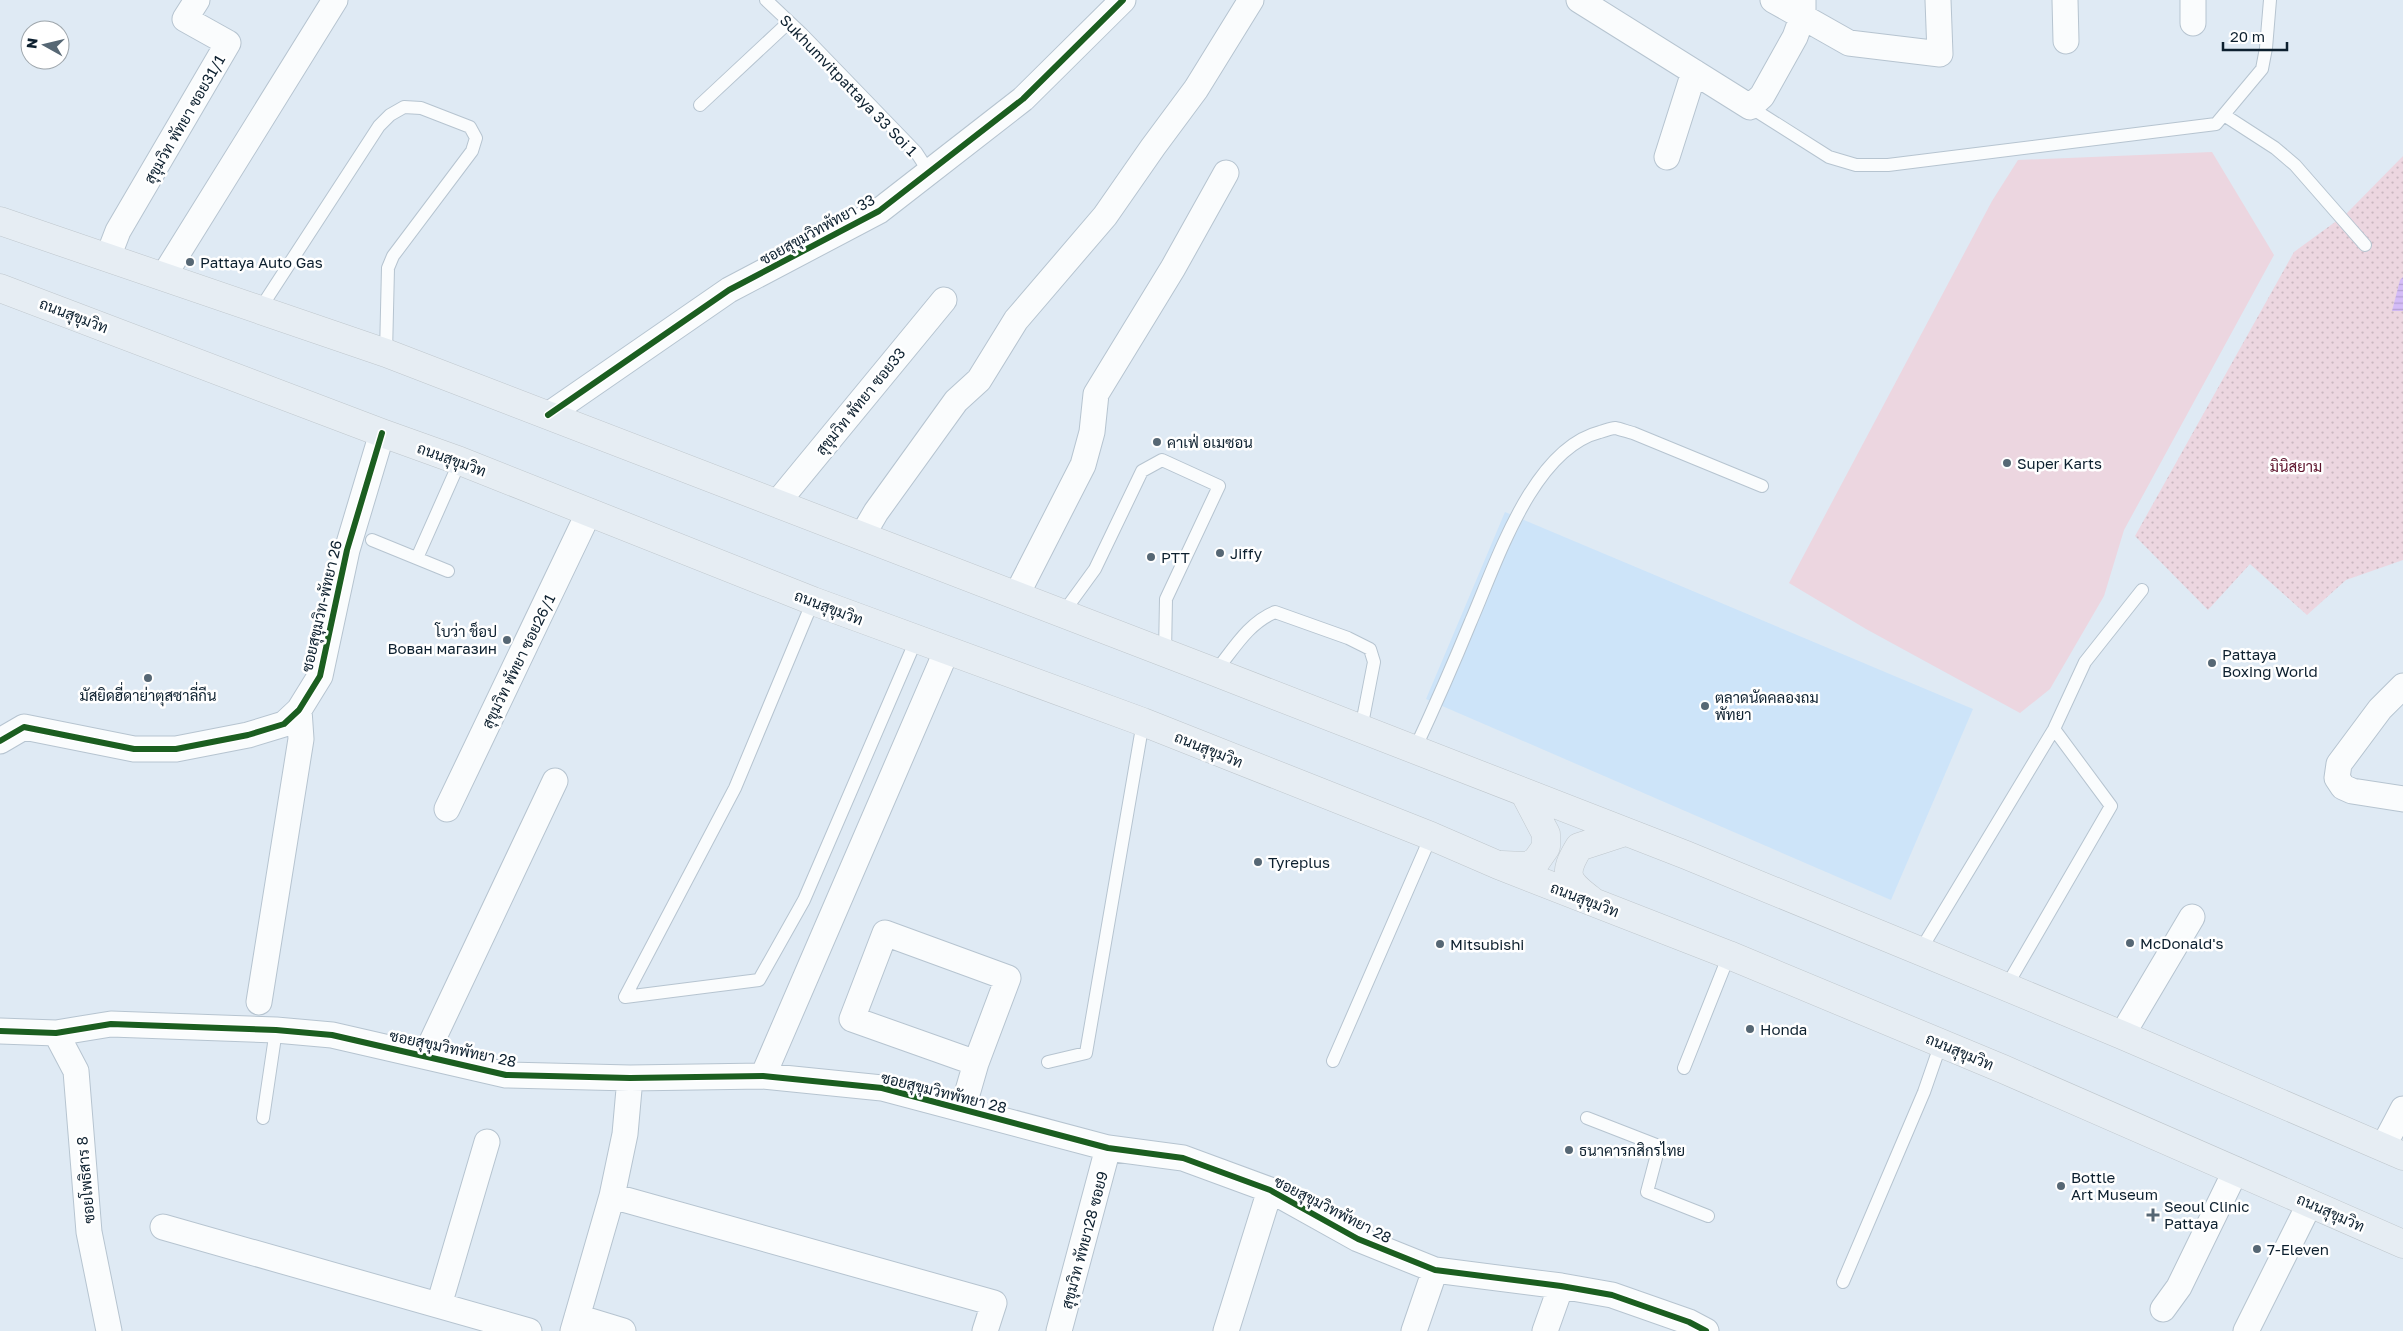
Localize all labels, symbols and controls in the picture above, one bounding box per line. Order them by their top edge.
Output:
street label: Sukhumvitpattaya 33 Soi 1 [777,11,921,159]
north arrow [20,20,70,70]
scale bar [2223,20,2287,52]
text: 20 m [2230,27,2265,45]
text: N [22,37,41,50]
street label: สุขุมวิท พัทยา ซอย31/1 [140,51,231,188]
street label: ซอยสุขุมวิทพัทยา 33 [756,190,879,271]
place label: Pattaya Auto Gas [200,253,323,271]
marker: Pattaya Auto Gas [184,256,196,268]
street label: ถนนสุขุมวิท [36,294,111,339]
street label: สุขุมวิท พัทยา ซอย33 [811,344,911,460]
place label: คาเฟ่ อเมซอน [1167,433,1253,451]
marker: คาเฟ่ อเมซอน [1151,436,1163,448]
street label: ถนนสุขุมวิท [414,438,489,483]
place label: Super Karts [2017,454,2102,472]
marker: Super Karts [2001,457,2013,469]
park label: มินิสยาม [2270,457,2322,475]
street label: ซอยสุขุมวิท-พัทยา 26 [297,538,348,674]
place label: Jiffy [1230,544,1263,562]
marker: Jiffy [1214,547,1226,559]
place label: PTT [1161,548,1190,566]
marker: PTT [1145,551,1157,563]
street label: ถนนสุขุมวิท [791,586,866,631]
street label: สุขุมวิท พัทยา ซอย26/1 [478,591,561,732]
place label: โบว่า ช็อป Вован магазин [388,621,497,657]
marker: โบว่า ช็อป Вован магазин [501,634,513,646]
place label: Pattaya Boxing World [2222,645,2318,680]
marker: Pattaya Boxing World [2206,657,2218,669]
marker: มัสยิดฮี่ดาย่าตุสซาลี่กีน [142,672,154,684]
place label: มัสยิดฮี่ดาย่าตุสซาลี่กีน [79,681,217,707]
place label: ตลาดนัดคลองถม พัทยา [1715,688,1819,723]
marker: ตลาดนัดคลองถม พัทยา [1699,700,1711,712]
street label: ถนนสุขุมวิท [1171,727,1246,774]
place label: Tyreplus [1268,853,1330,871]
marker: Tyreplus [1252,856,1264,868]
street label: ถนนสุขุมวิท [1547,878,1622,923]
place label: McDonald's [2140,934,2223,952]
place label: Mitsubishi [1450,935,1524,953]
marker: McDonald's [2124,937,2136,949]
marker: Mitsubishi [1434,938,1446,950]
place label: Honda [1760,1020,1807,1038]
marker: Honda [1744,1023,1756,1035]
street label: ซอยสุขุมวิทพัทยา 28 [387,1026,518,1073]
street label: ถนนสุขุมวิท [1922,1029,1997,1076]
street label: ซอยสุขุมวิทพัทยา 28 [878,1068,1009,1119]
street label: ซอยโพธิสาร 8 [72,1136,98,1224]
place label: ธนาคารกสิกรไทย [1579,1141,1685,1159]
marker: ธนาคารกสิกรไทย [1563,1144,1575,1156]
place label: Bottle Art Museum [2071,1168,2158,1203]
street label: สุขุมวิท พัทยา28 ซอย9 [1057,1169,1114,1312]
street label: ซอยสุขุมวิทพัทยา 28 [1270,1172,1395,1249]
marker: Bottle Art Museum [2055,1180,2067,1192]
street label: ถนนสุขุมวิท [2293,1189,2368,1238]
place label: Seoul Clinic Pattaya [2164,1197,2249,1232]
marker: Seoul Clinic Pattaya [2146,1208,2160,1222]
place label: 7-Eleven [2267,1240,2329,1258]
marker: 7-Eleven [2251,1243,2263,1255]

